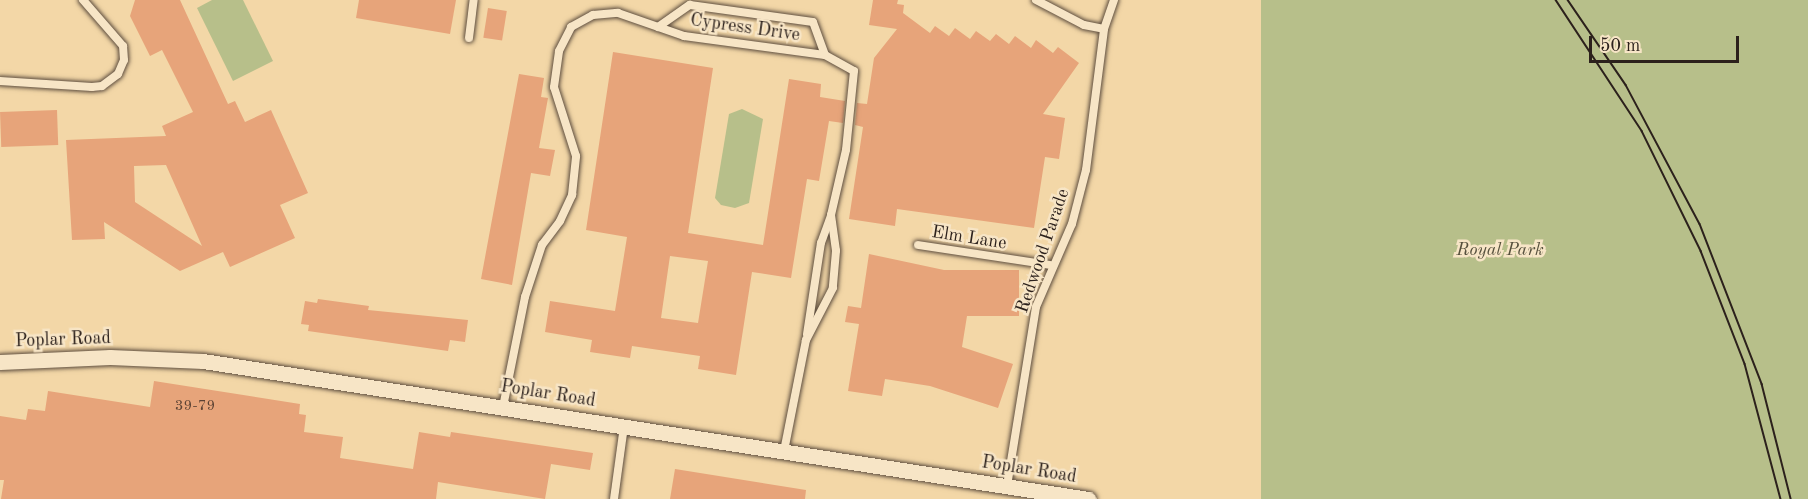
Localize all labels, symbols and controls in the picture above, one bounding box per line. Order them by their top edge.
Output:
street label: Cypress Drive [689,10,801,46]
scale bar [1592,24,1742,62]
text: 50 m [1600,37,1640,55]
street label: Redwood Parade [1012,186,1074,316]
street label: Elm Lane [930,221,1008,255]
park label: Royal Park [1456,239,1544,261]
street label: Poplar Road [15,328,111,352]
street label: Poplar Road [499,376,597,412]
house number: 39-79 [175,398,215,416]
street label: Poplar Road [980,452,1078,488]

